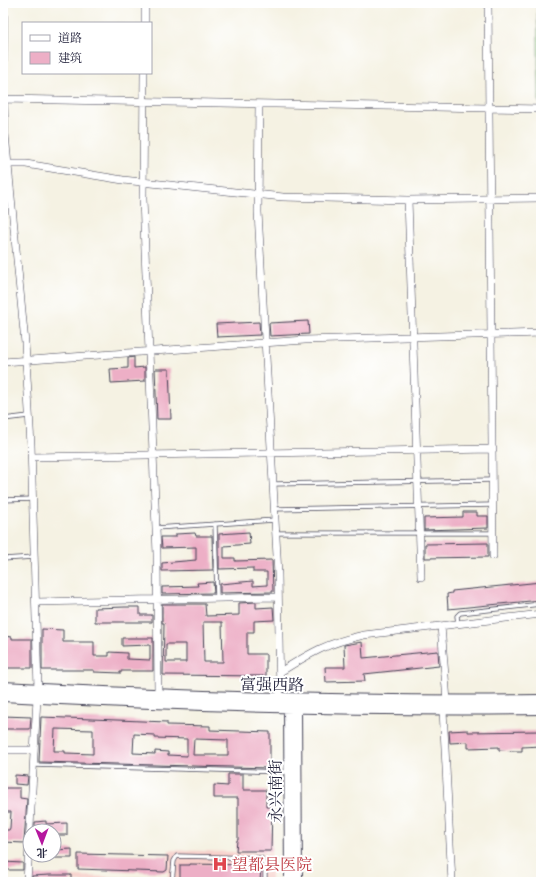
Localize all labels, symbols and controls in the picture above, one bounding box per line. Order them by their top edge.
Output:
legend [22,22,152,74]
text: 道路 [58,31,82,46]
text: 建筑 [58,51,82,66]
street label: 富强西路 [240,675,304,697]
street label: 永兴南街 [267,759,287,823]
north arrow [22,823,62,863]
text: 北 [37,845,48,859]
hospital icon: 望都县医院 [211,855,229,873]
place label: 望都县医院 [232,856,312,876]

